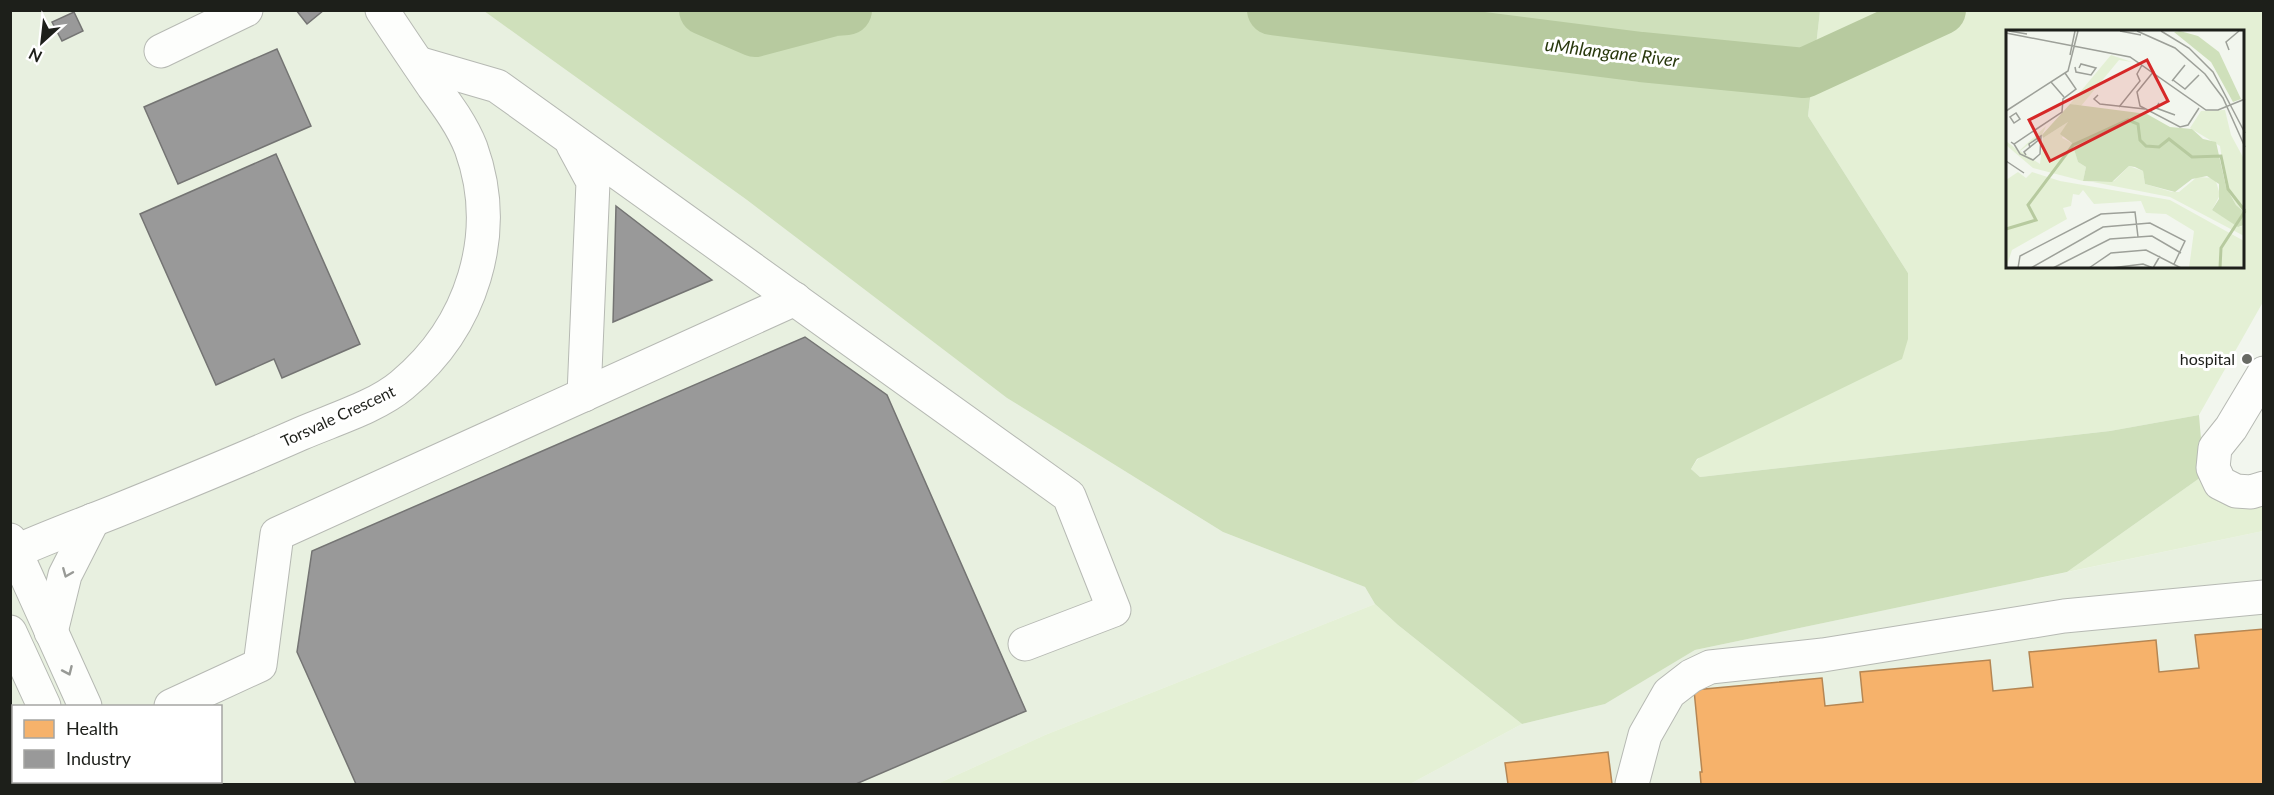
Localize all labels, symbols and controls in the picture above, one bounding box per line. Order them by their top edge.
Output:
north arrow [12,12,72,72]
inset map [2006,30,2244,268]
water label: uMhlangane River [1544,33,1681,71]
text: N [25,45,45,67]
place label: hospital [2180,349,2235,368]
marker: hospital [2240,352,2254,366]
street label: Torsvale Crescent [278,381,398,450]
one-way arrow [62,566,74,577]
one-way arrow [61,664,73,675]
legend [12,705,222,783]
text: Health [66,717,119,739]
text: Industry [66,747,132,769]

